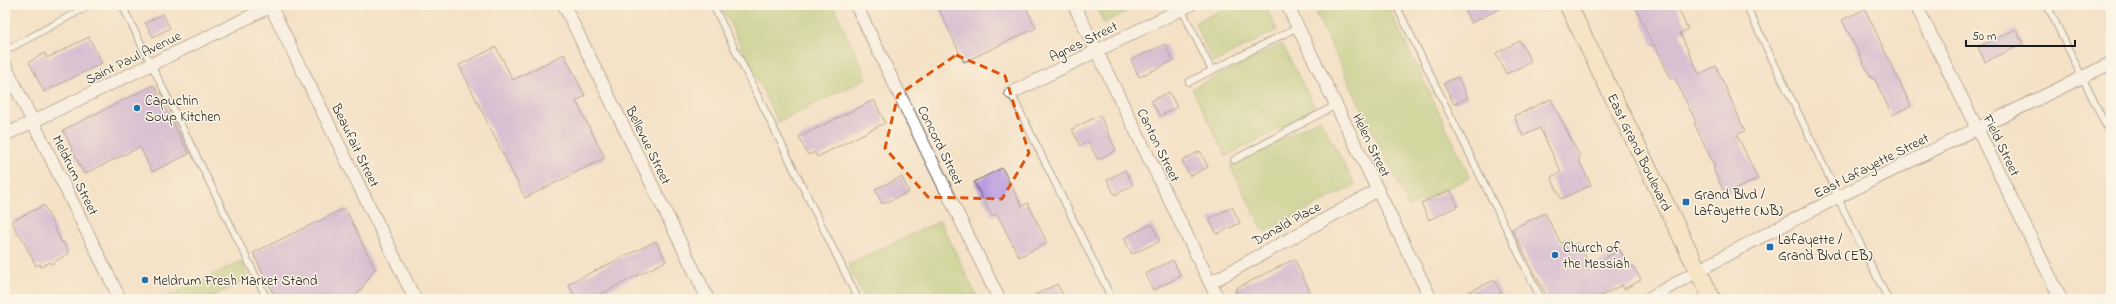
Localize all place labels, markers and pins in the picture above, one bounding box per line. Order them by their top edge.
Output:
place label: Capuchin Soup Kitchen [145,91,221,128]
marker: Capuchin Soup Kitchen [132,103,142,113]
place label: Grand Blvd / Lafayette (NB) [1694,185,1783,223]
marker: Grand Blvd / Lafayette (NB) [1681,197,1691,207]
place label: Lafayette / Grand Blvd (EB) [1778,230,1873,267]
place label: Church of the Messiah [1563,238,1630,275]
marker: Lafayette / Grand Blvd (EB) [1765,242,1775,252]
marker: Church of the Messiah [1550,250,1560,260]
place label: Meldrum Fresh Market Stand [153,271,318,292]
marker: Meldrum Fresh Market Stand [140,275,150,285]

